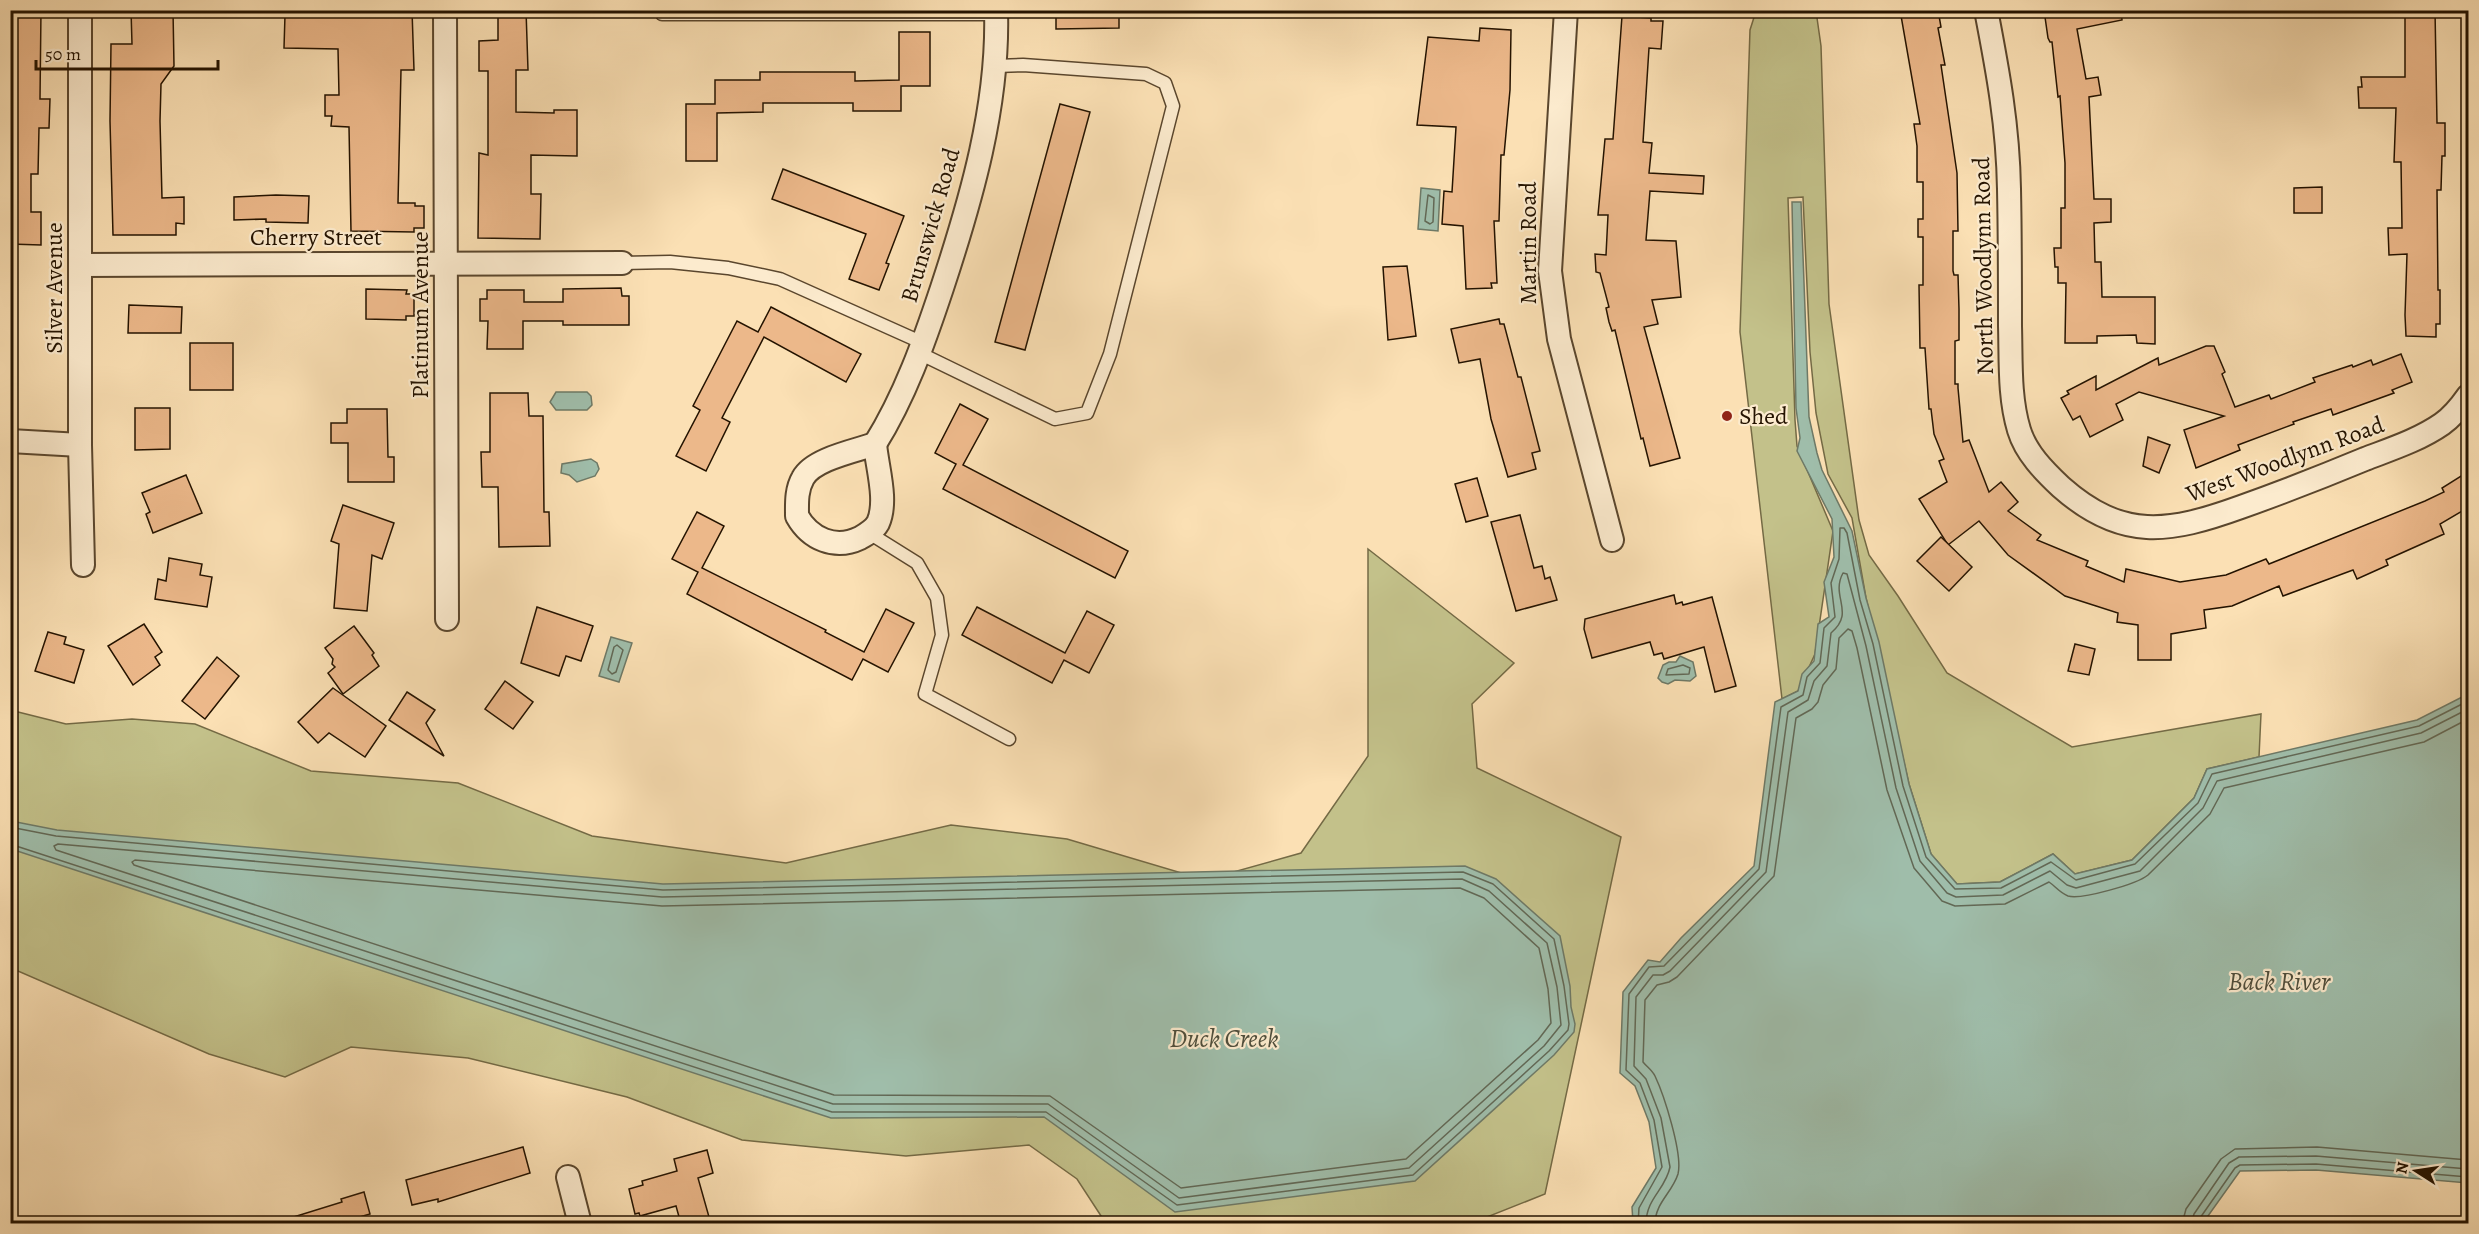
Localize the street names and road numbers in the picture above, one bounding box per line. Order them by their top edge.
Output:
street label: Brunswick Road [893,144,967,306]
street label: North Woodlynn Road [1965,156,2001,375]
street label: Martin Road [1512,181,1544,305]
street label: Cherry Street [250,221,382,253]
street label: Silver Avenue [38,222,70,354]
street label: Platinum Avenue [404,231,436,399]
street label: West Woodlynn Road [2181,408,2389,510]

